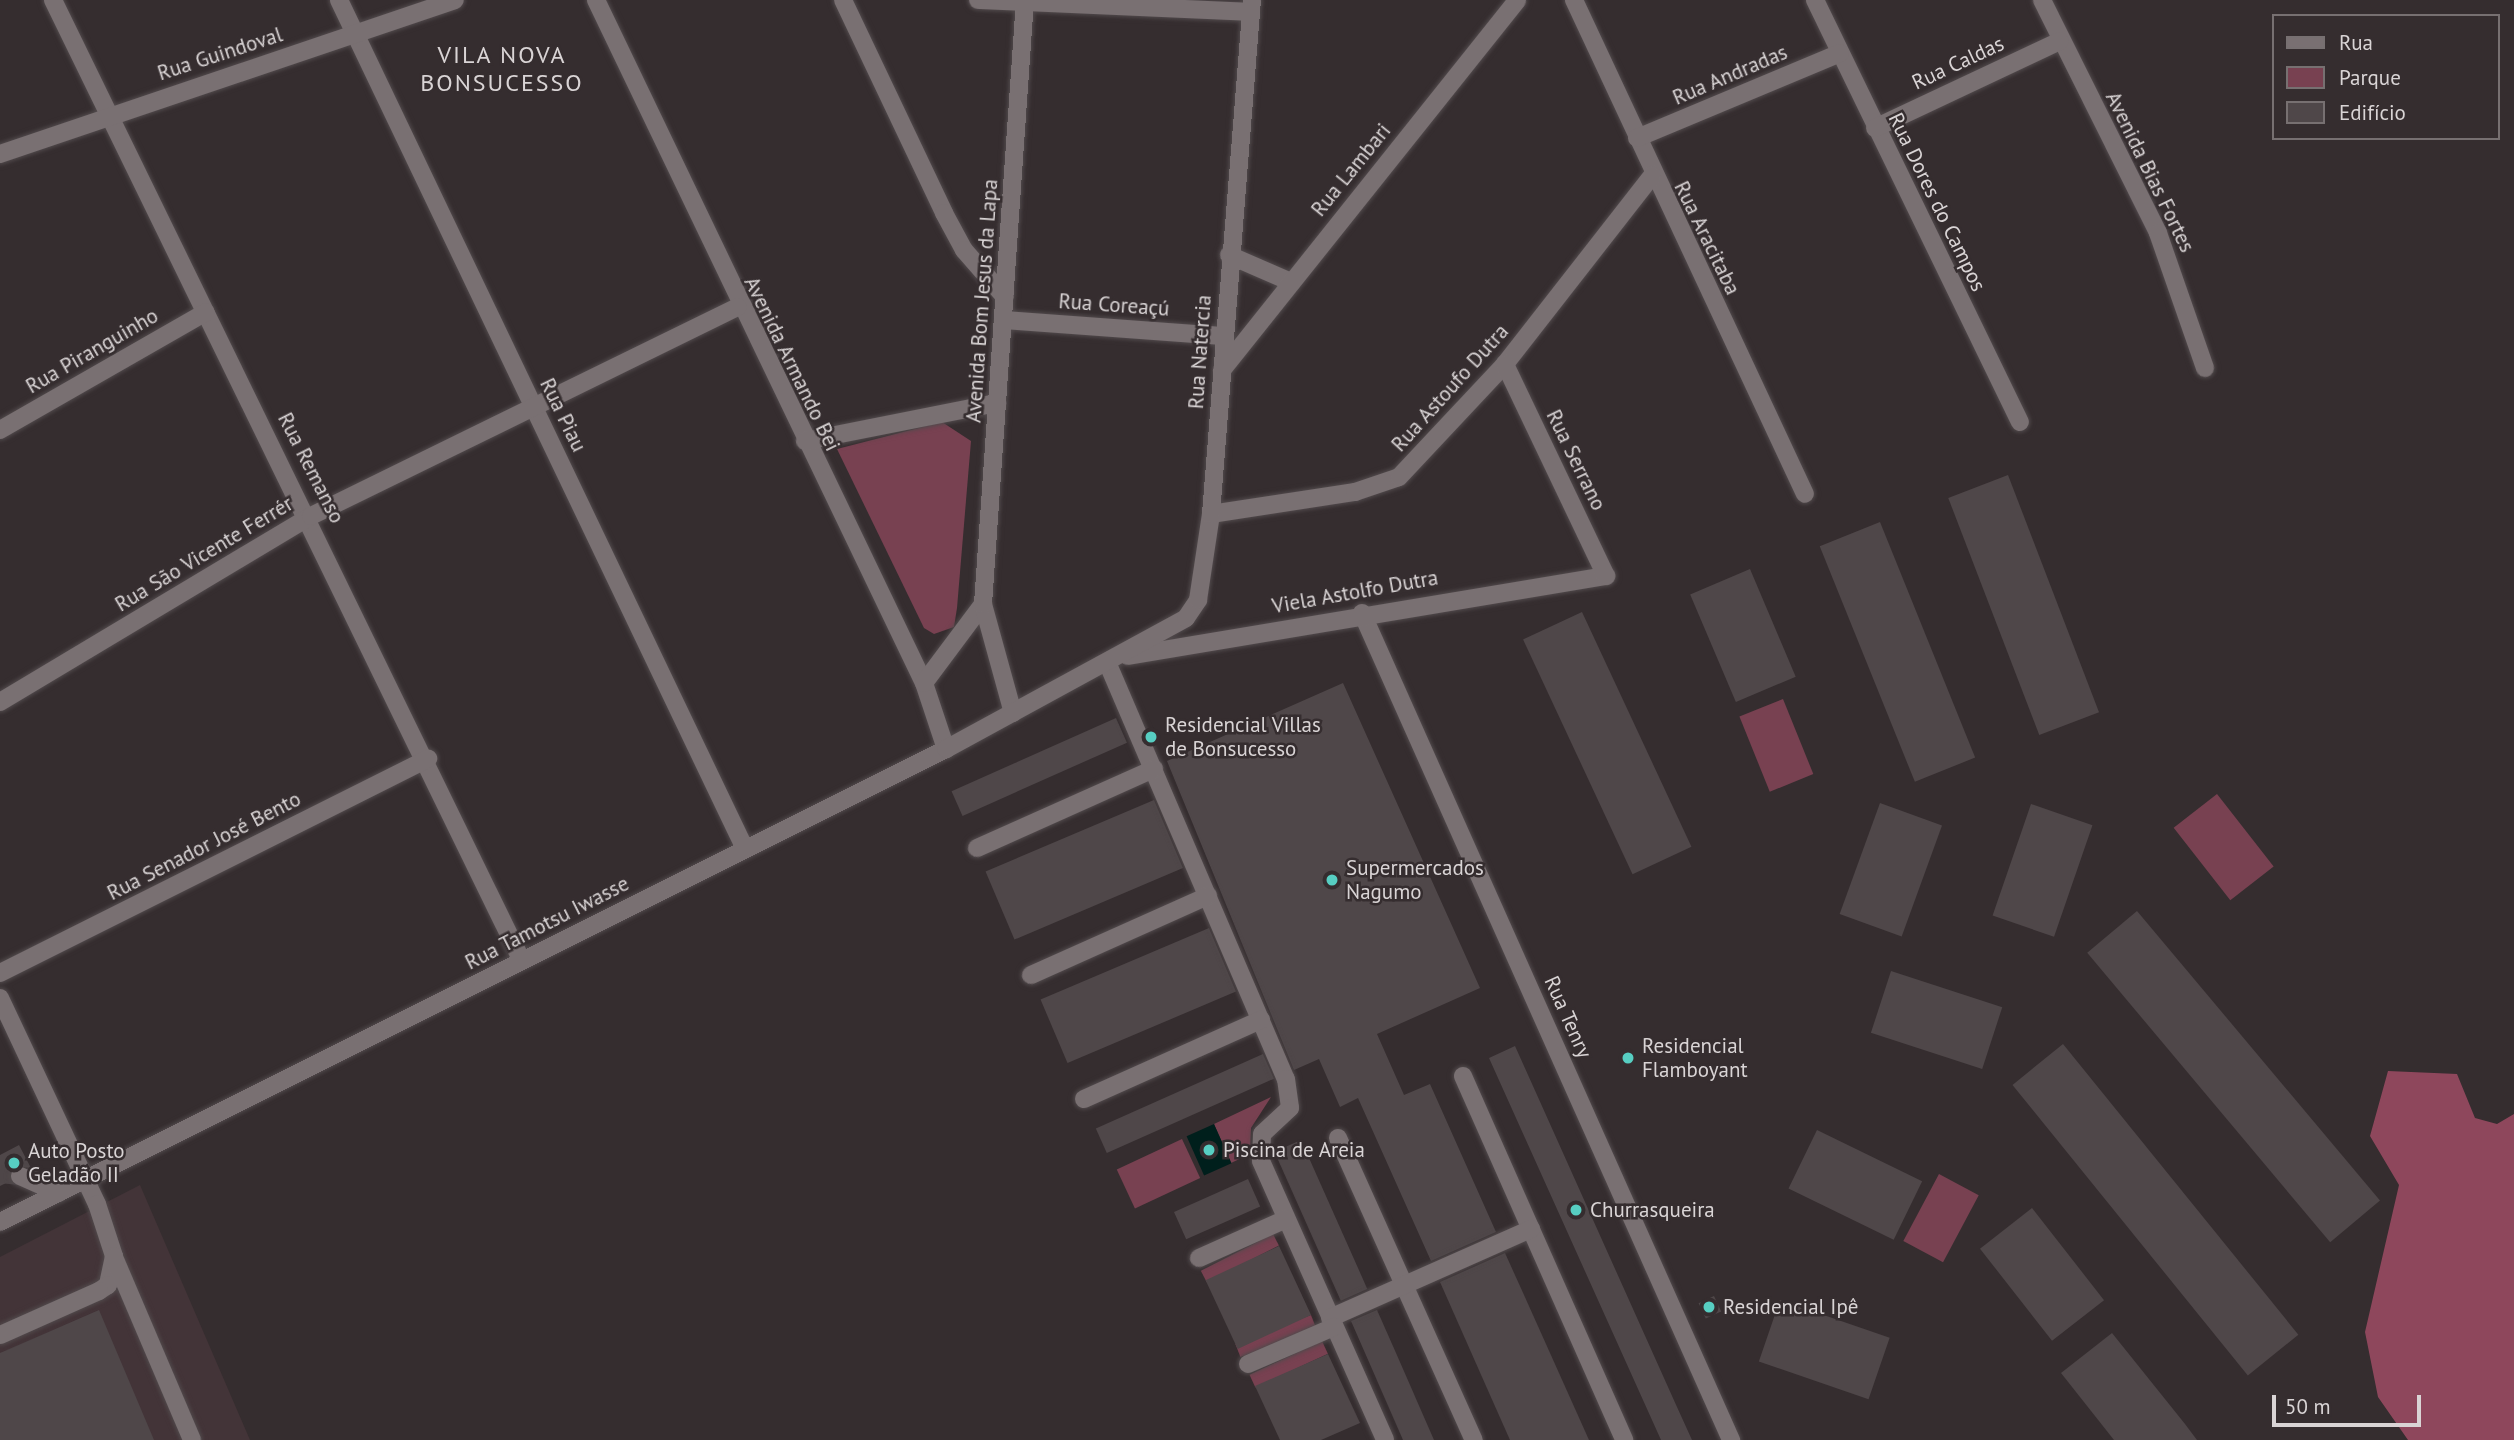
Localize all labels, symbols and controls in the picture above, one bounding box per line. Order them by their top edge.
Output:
legend [2272,14,2500,140]
street label: Rua Guindoval [154,22,286,86]
text: Rua [2339,29,2373,56]
street label: Rua Caldas [1908,31,2008,95]
street label: Rua Andradas [1669,39,1791,111]
district label: VILA NOVA BONSUCESSO [422,41,582,97]
text: Parque [2339,64,2401,91]
street label: Avenida Bias Fortes [2100,88,2200,256]
text: Edifício [2339,99,2406,126]
street label: Rua Dores do Campos [1883,109,1991,295]
street label: Rua Lambari [1306,119,1396,221]
street label: Rua Aracitaba [1669,177,1745,299]
street label: Avenida Bom Jesus da Lapa [961,178,1003,424]
street label: Avenida Armando Bei [739,272,845,456]
street label: Rua Coreaçú [1058,289,1170,321]
street label: Rua Natercia [1183,294,1217,410]
street label: Rua Piranguinho [21,303,163,399]
street label: Rua Astoufo Dutra [1386,319,1514,457]
street label: Rua Piau [534,374,592,456]
street label: Rua Serrano [1541,406,1611,514]
street label: Rua Remanso [272,408,350,528]
street label: Rua São Vicente Ferrér [110,491,298,617]
street label: Viela Astolfo Dutra [1270,565,1440,619]
place label: Residencial Villas de Bonsucesso [1165,712,1321,762]
marker: Residencial Villas de Bonsucesso [1143,729,1159,745]
street label: Rua Senador José Bento [103,786,305,906]
place label: Supermercados Nagumo [1346,855,1484,905]
street label: Rua Tamotsu Iwasse [461,871,633,975]
marker: Supermercados Nagumo [1324,872,1340,888]
street label: Rua Tenry [1539,972,1597,1062]
place label: Residencial Flamboyant [1642,1033,1748,1083]
marker: Residencial Flamboyant [1620,1050,1636,1066]
place label: Piscina de Areia [1223,1137,1366,1163]
place label: Auto Posto Geladão II [28,1138,125,1188]
marker: Piscina de Areia [1201,1142,1217,1158]
marker: Auto Posto Geladão II [6,1155,22,1171]
place label: Churrasqueira [1590,1197,1715,1223]
marker: Churrasqueira [1568,1202,1584,1218]
place label: Residencial Ipê [1723,1294,1858,1320]
marker: Residencial Ipê [1701,1299,1717,1315]
scale bar [2276,1380,2425,1424]
text: 50 m [2285,1393,2331,1420]

